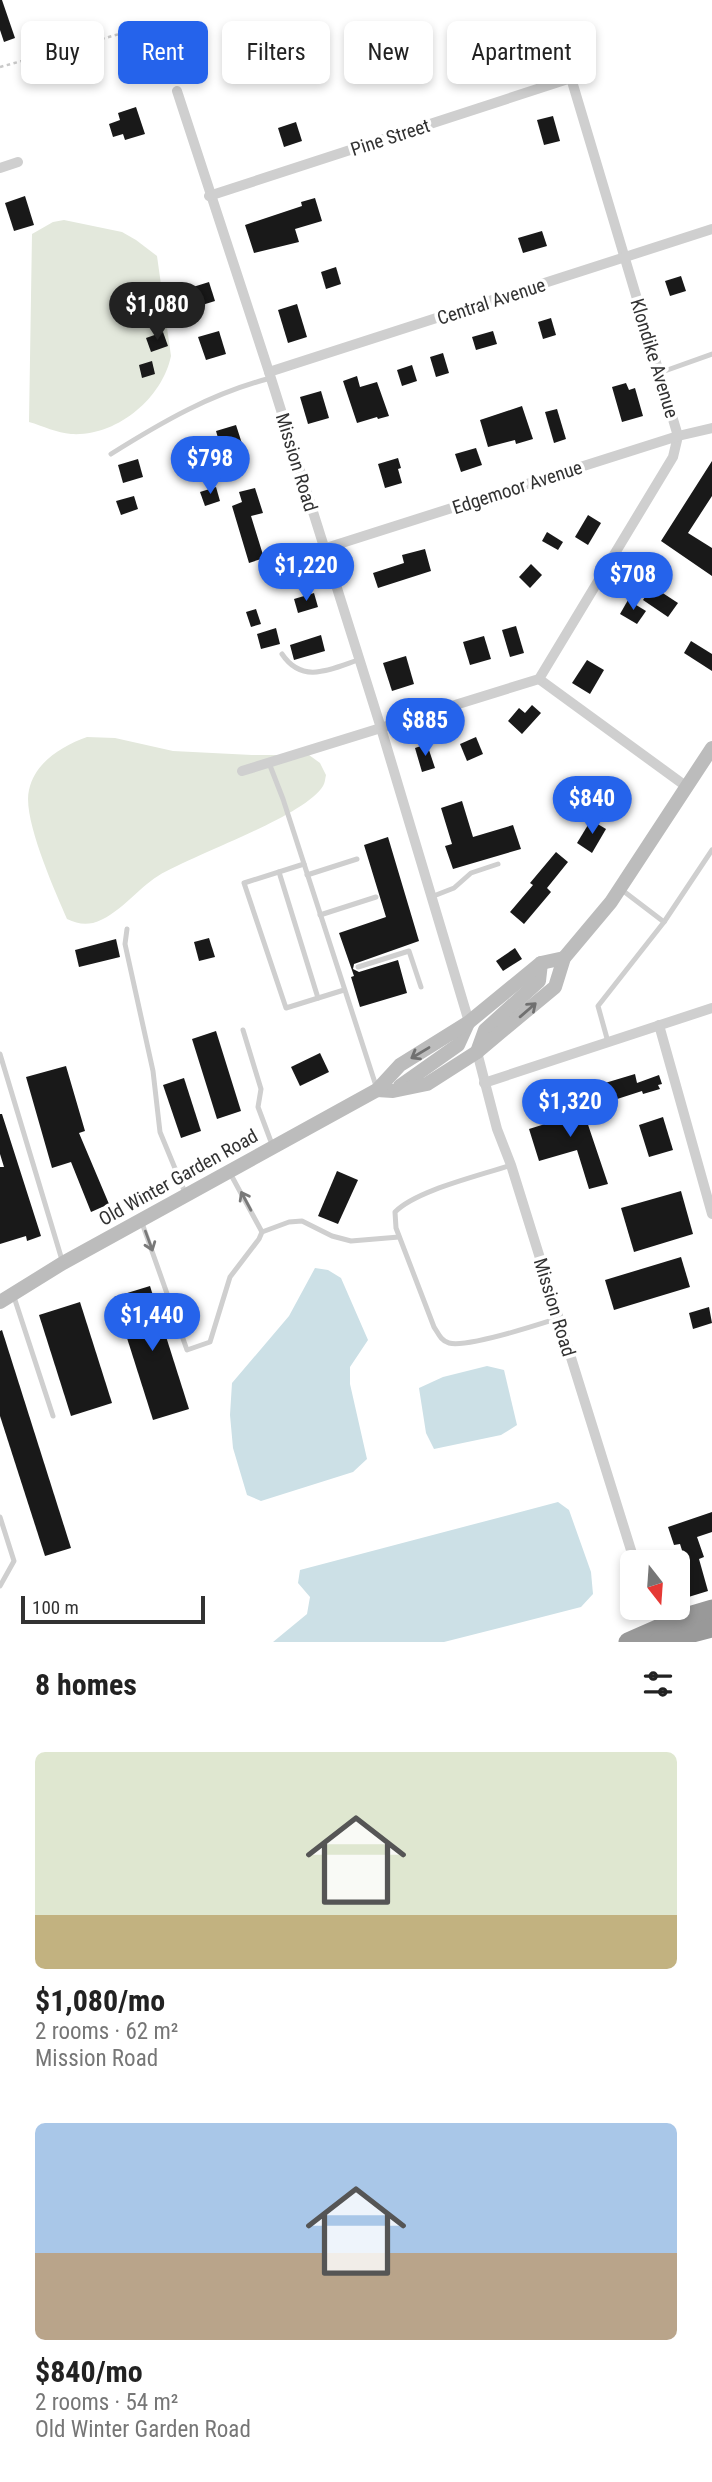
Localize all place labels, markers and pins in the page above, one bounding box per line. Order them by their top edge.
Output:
pin: $1,080 [100,282,214,342]
pin: $798 [169,436,251,496]
pin: $1,220 [249,544,363,603]
pin: $708 [592,552,674,612]
pin: $885 [384,698,466,758]
pin: $840 [551,776,633,836]
pin: $1,320 [513,1080,627,1139]
pin: $1,440 [95,1294,209,1353]

